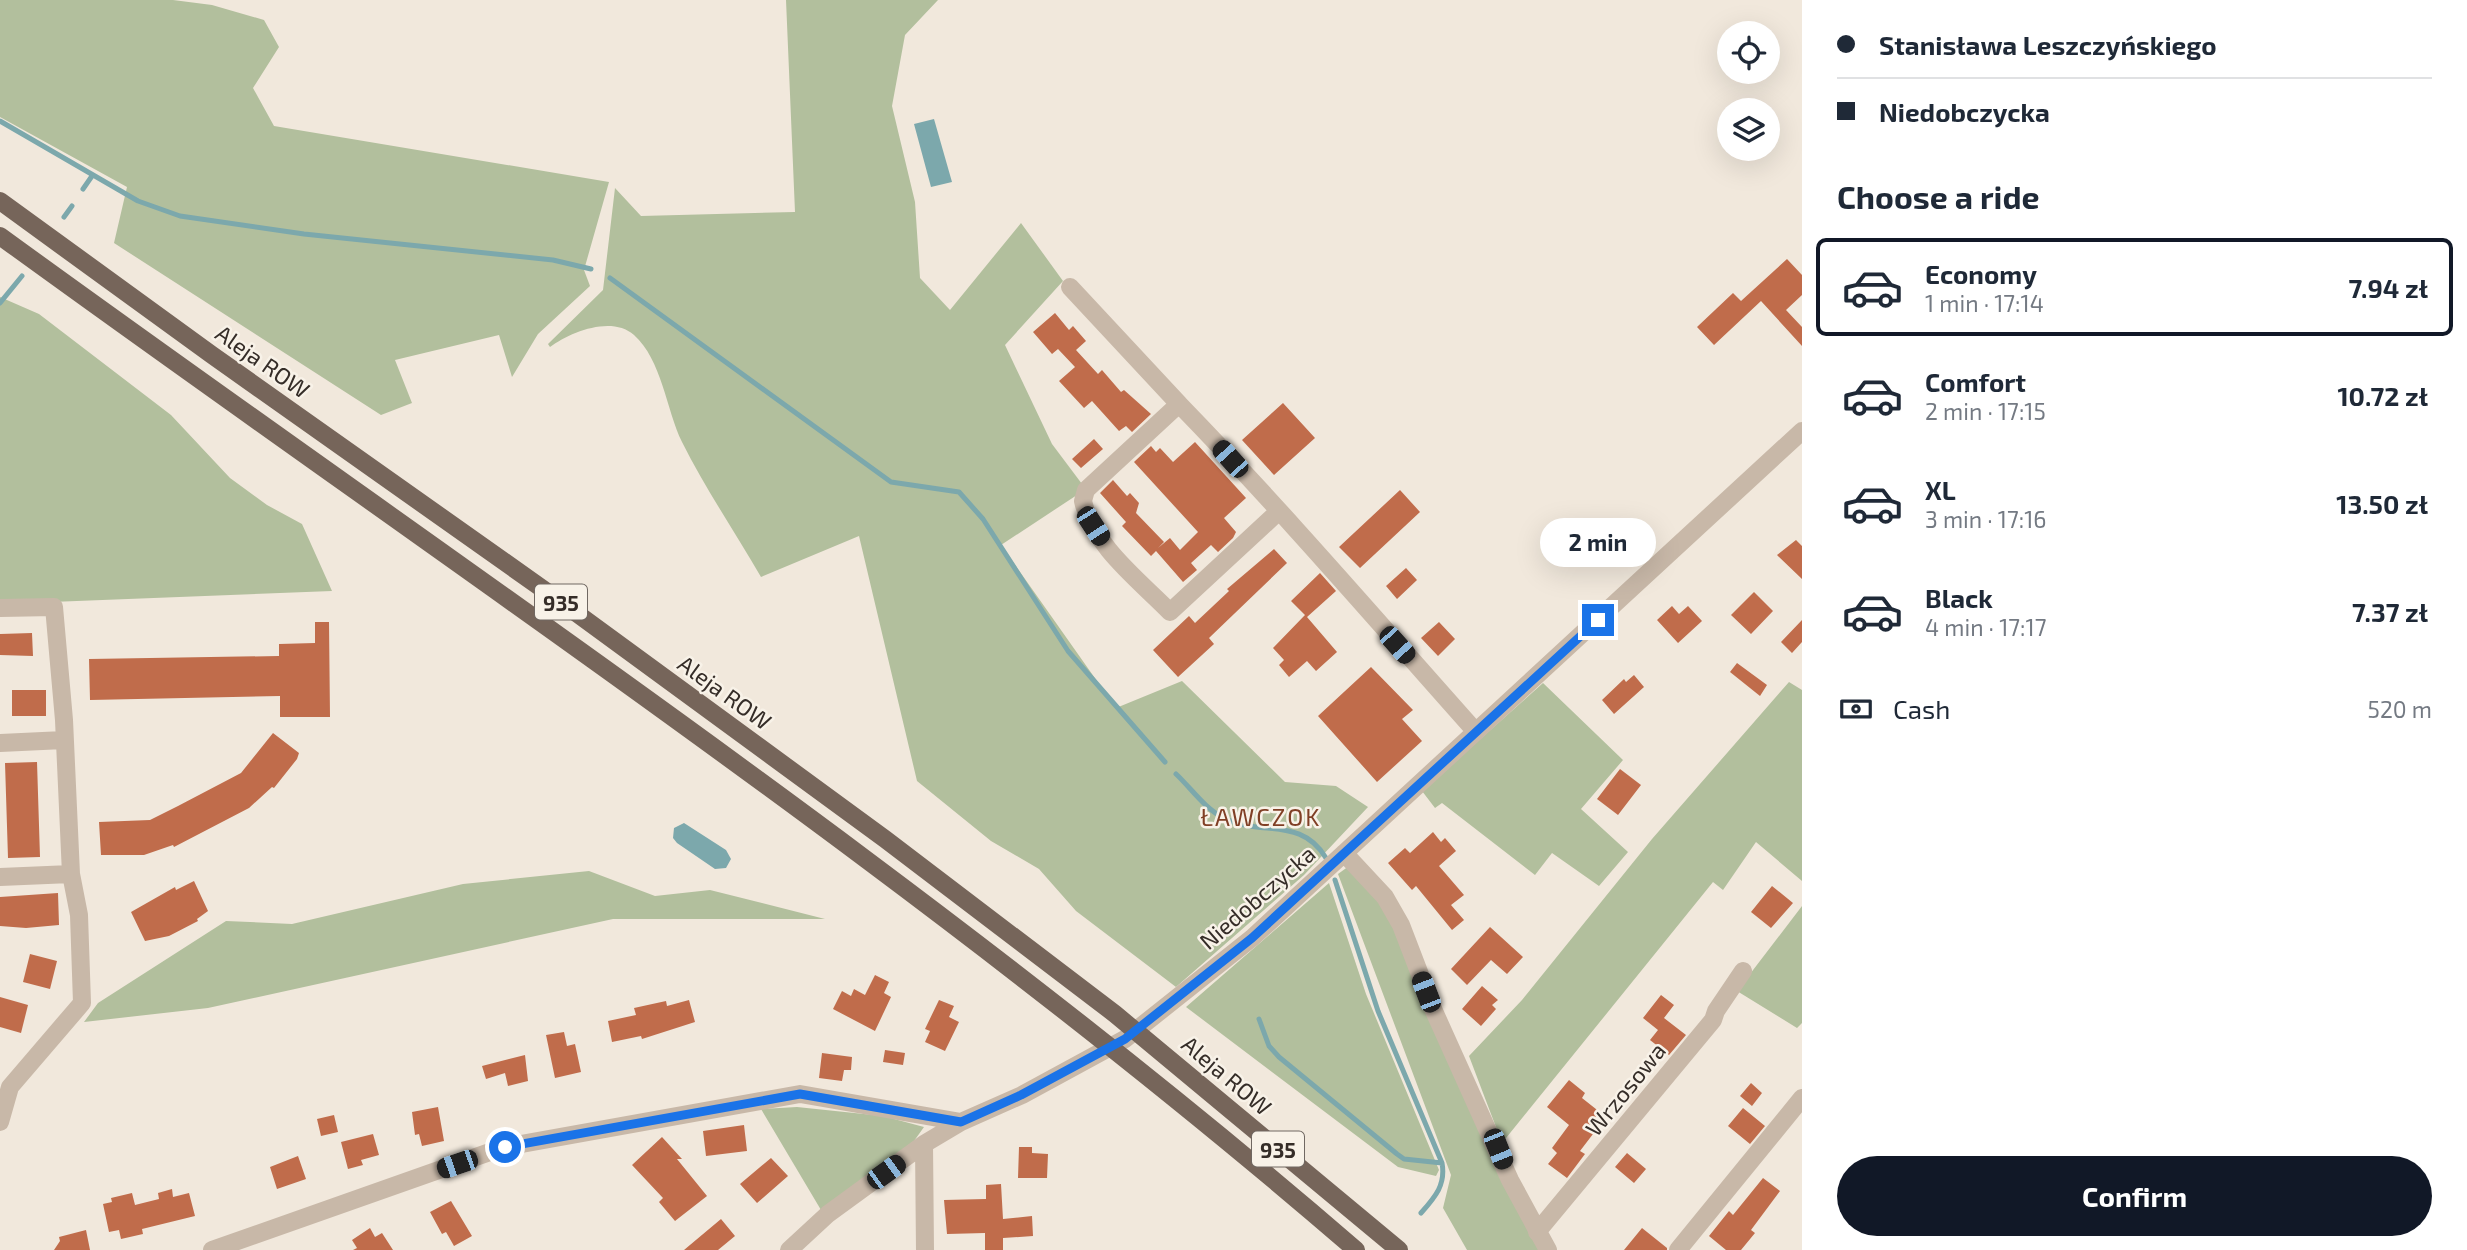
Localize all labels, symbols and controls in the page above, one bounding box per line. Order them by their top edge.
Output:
map controls [1717,21,1780,161]
button: locate [1717,21,1780,84]
text: Stanisława Leszczyńskiego [1879,29,2217,60]
text: Niedobczycka [1879,96,2050,127]
button: layers [1717,98,1780,161]
text: Choose a ride [1837,177,2040,215]
icon: car [1841,256,1904,319]
text: Economy [1925,258,2037,289]
text: 7.94 zł [2348,272,2428,303]
text: 1 min · 17:14 [1925,289,2044,317]
street label: Aleja ROW [211,318,316,404]
icon: car [1841,364,1904,427]
text: Comfort [1925,366,2026,397]
text: 10.72 zł [2337,380,2428,411]
text: 2 min · 17:15 [1925,397,2046,425]
car [1209,436,1252,482]
icon: car [1841,472,1904,535]
text: XL [1925,474,1956,505]
text: 13.50 zł [2336,488,2428,519]
car [1073,503,1114,549]
text: 3 min · 17:16 [1925,505,2047,533]
callout: 2 min [1540,518,1656,568]
text: 2 min [1569,528,1627,556]
icon: car [1841,580,1904,643]
text: Black [1925,582,1993,613]
road number: 935 [535,584,587,620]
text: 7.37 zł [2352,596,2428,627]
route end [1582,604,1614,636]
text: 4 min · 17:17 [1925,613,2046,641]
car [1376,622,1419,668]
street label: Aleja ROW [673,649,777,735]
icon: cash [1837,690,1875,728]
text: Cash [1893,693,1950,724]
text: 520 m [2368,695,2432,723]
district label: ŁAWCZOK [1201,802,1321,831]
street label: Niedobczycka [1193,839,1321,955]
car [1409,969,1444,1015]
street label: Aleja ROW [1176,1029,1278,1121]
street label: Wrzosowa [1579,1037,1671,1141]
car [1481,1126,1516,1172]
route start [489,1131,521,1163]
road number: 935 [1252,1132,1304,1166]
car [434,1147,481,1181]
car [863,1151,910,1193]
button: Confirm [1837,1156,2432,1236]

